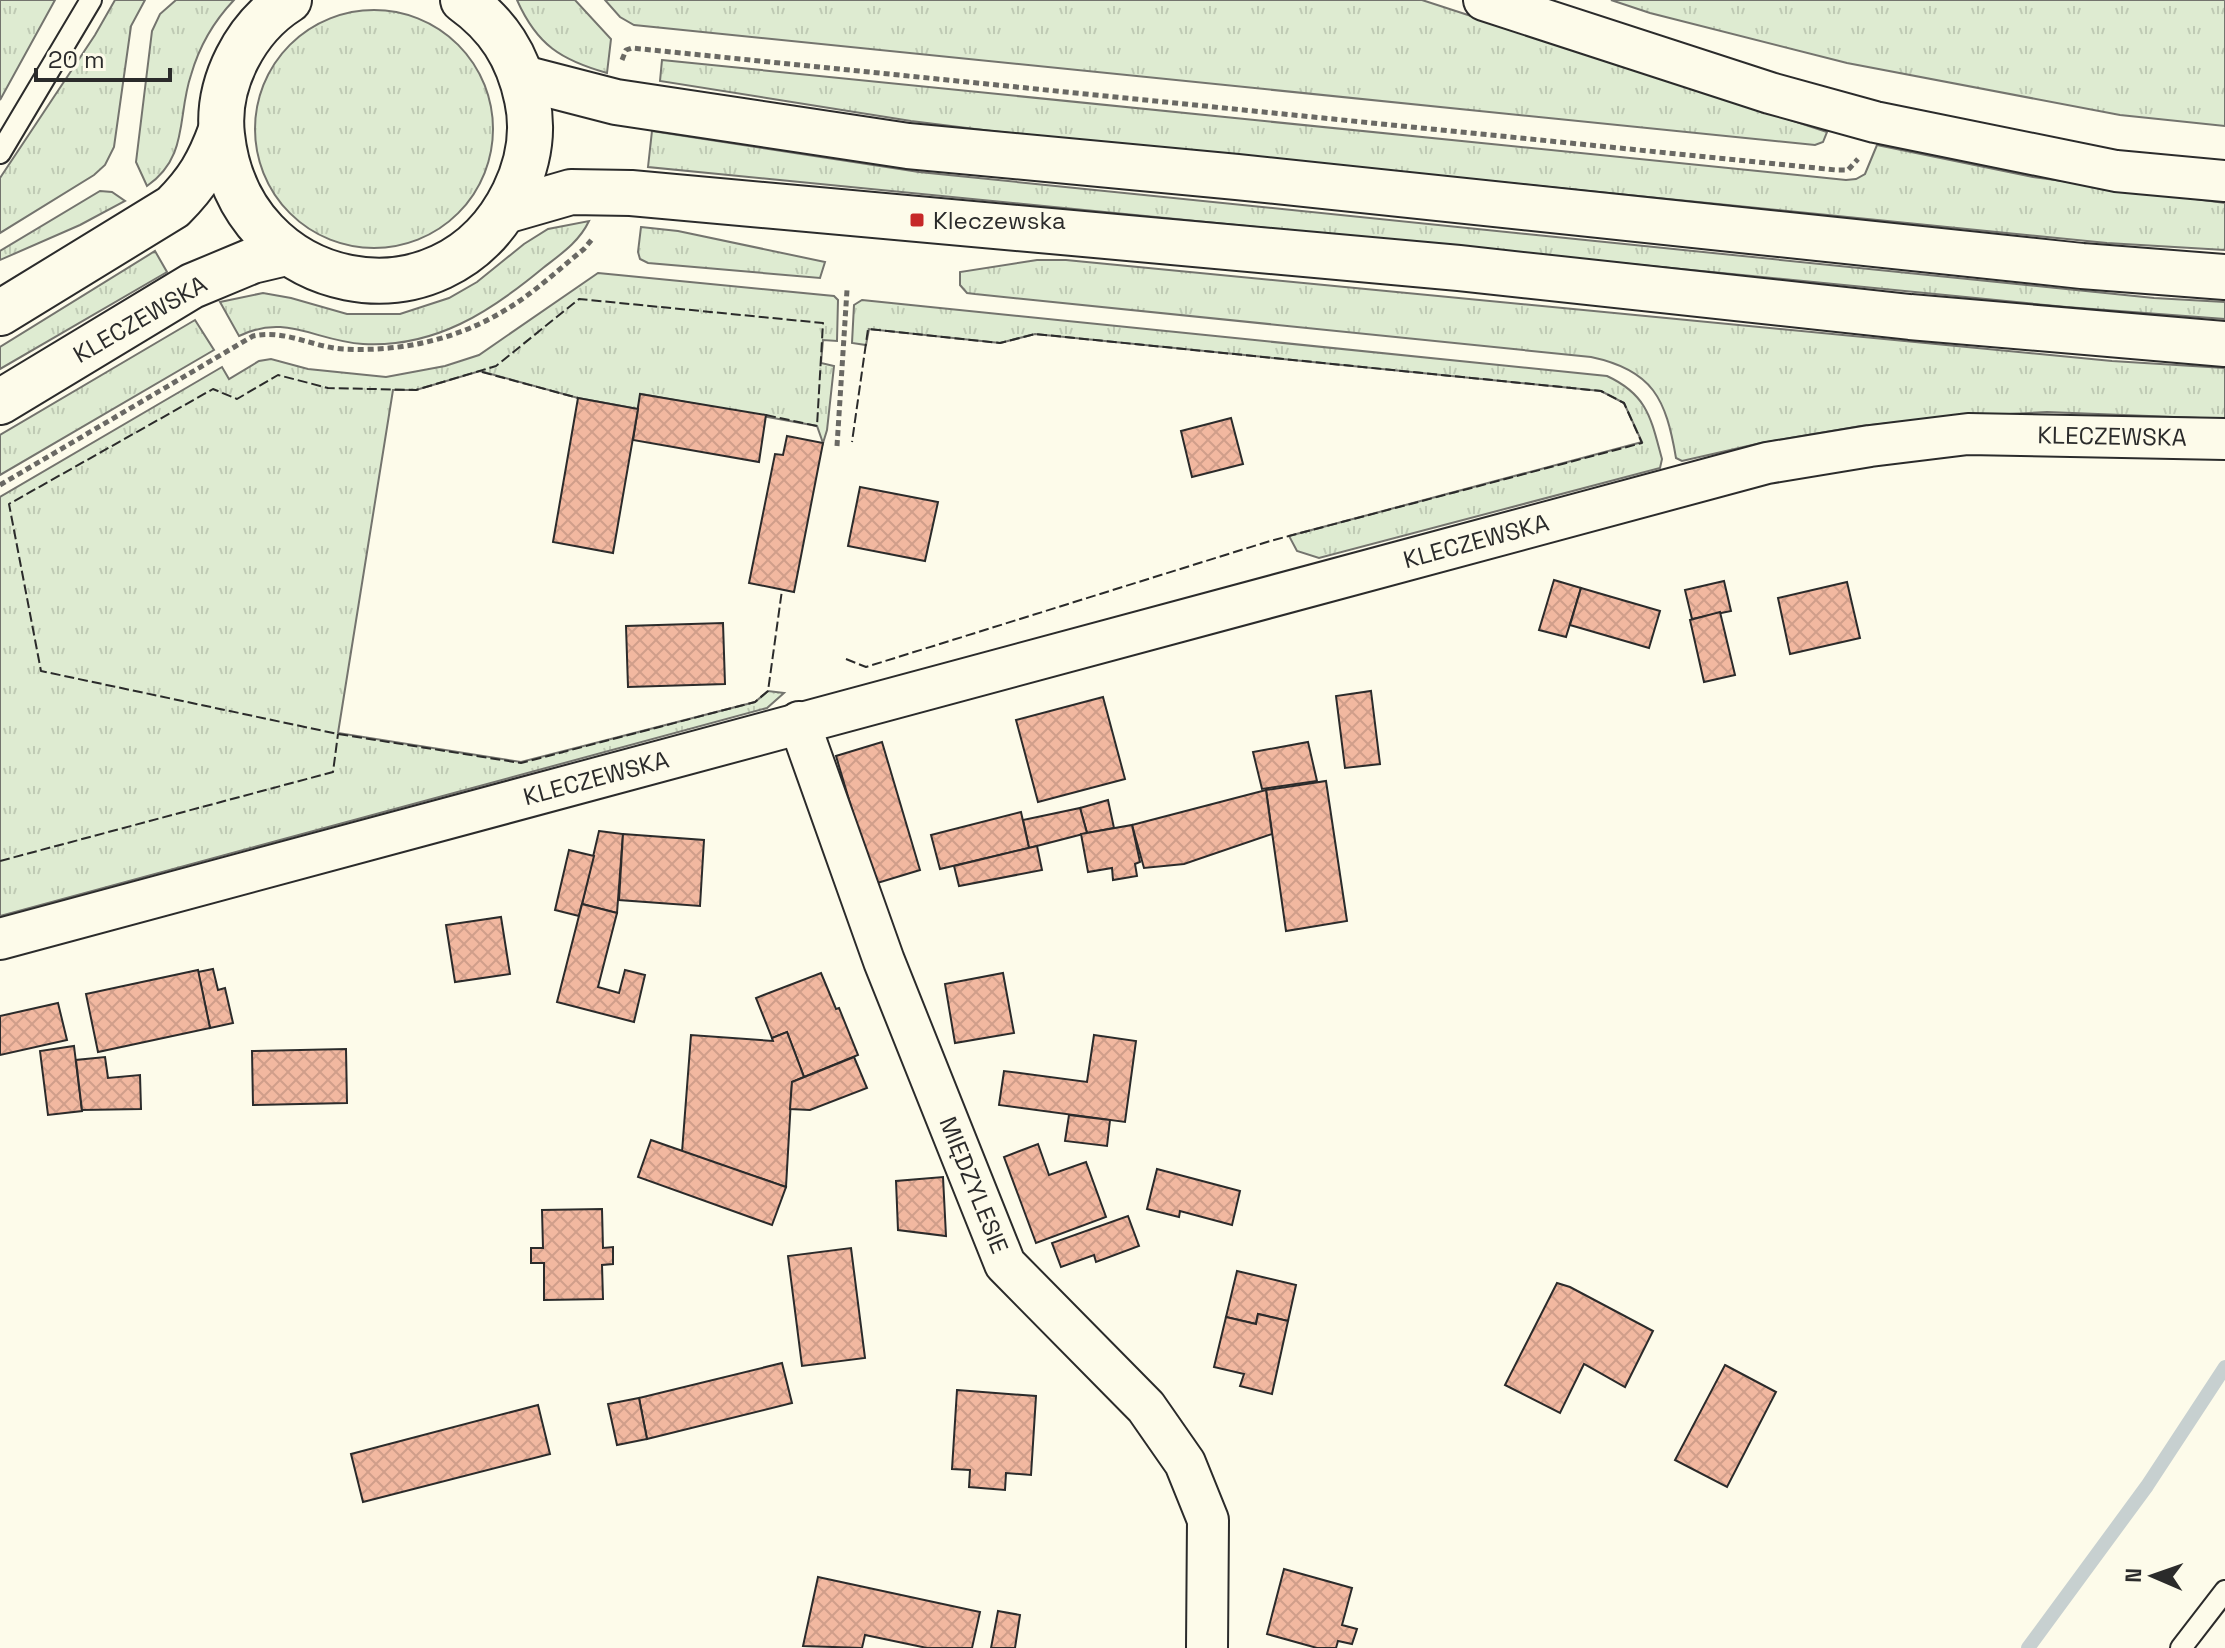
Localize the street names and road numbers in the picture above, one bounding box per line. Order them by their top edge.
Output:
street label: KLECZEWSKA [68,268,212,370]
street label: KLECZEWSKA [2037,419,2187,453]
street label: KLECZEWSKA [1400,507,1552,575]
street label: KLECZEWSKA [520,744,672,812]
street label: MIĘDZYLESIE [932,1112,1016,1258]

